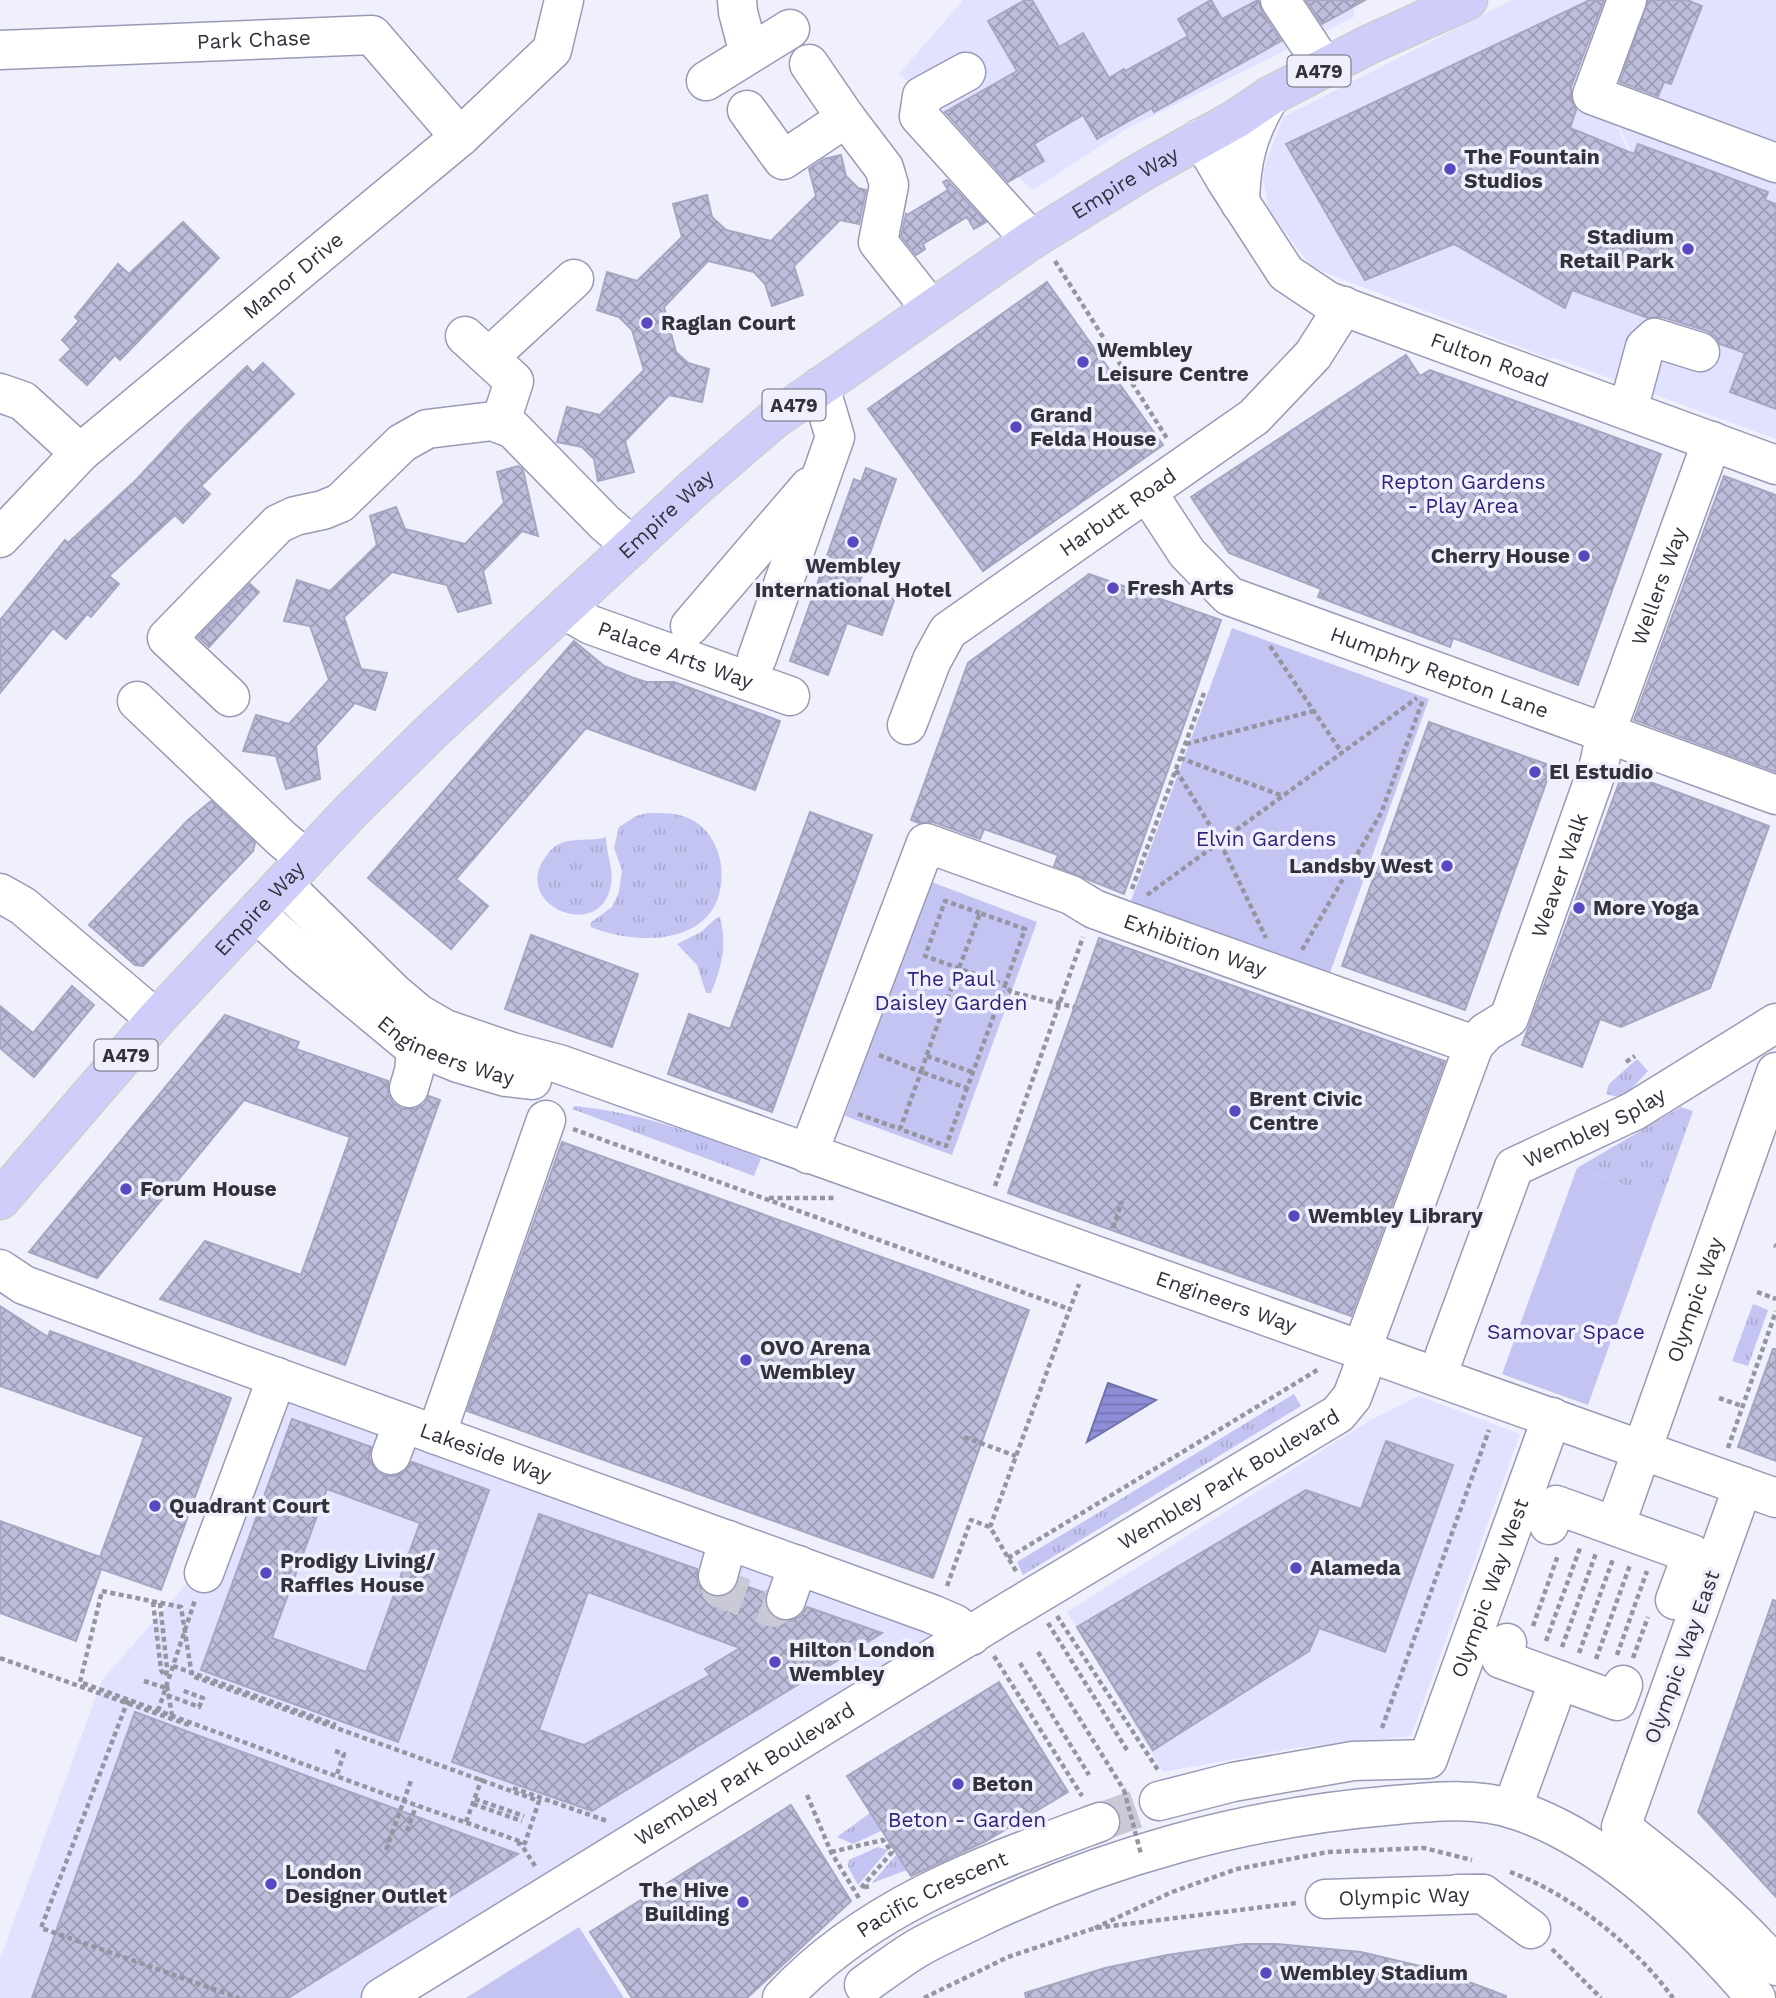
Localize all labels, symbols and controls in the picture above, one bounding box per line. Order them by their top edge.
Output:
street label: Park Chase [196,24,311,54]
road number: A479 [1288,55,1350,86]
street label: Empire Way [1066,141,1183,224]
place label: The Fountain Studios [1464,144,1600,193]
marker: The Fountain Studios [1442,161,1458,177]
place label: Stadium Retail Park [1559,224,1675,273]
street label: Manor Drive [238,226,348,324]
marker: Stadium Retail Park [1680,241,1696,257]
place label: Raglan Court [661,310,796,335]
marker: Raglan Court [639,315,655,331]
street label: Fulton Road [1427,327,1552,393]
place label: Wembley Leisure Centre [1097,337,1249,386]
marker: Wembley Leisure Centre [1075,354,1091,370]
road number: A479 [762,390,826,420]
place label: Grand Felda House [1030,402,1156,451]
marker: Grand Felda House [1008,419,1024,435]
street label: Harbutt Road [1054,462,1181,561]
street label: Empire Way [613,464,719,564]
park label: Repton Gardens - Play Area [1381,469,1545,518]
street label: Wellers Way [1626,523,1692,649]
marker: Wembley International Hotel [845,534,861,550]
place label: Cherry House [1431,543,1570,568]
marker: Cherry House [1576,548,1592,564]
place label: Wembley International Hotel [755,553,951,602]
place label: Fresh Arts [1127,575,1234,600]
marker: Fresh Arts [1105,580,1121,596]
street label: Palace Arts Way [595,615,757,694]
street label: Humphry Repton Lane [1327,621,1552,723]
place label: El Estudio [1549,759,1653,784]
marker: El Estudio [1527,764,1543,780]
street label: Weaver Walk [1526,809,1593,941]
park label: Elvin Gardens [1196,826,1336,851]
place label: Landsby West [1289,853,1433,878]
street label: Empire Way [209,856,309,961]
marker: Landsby West [1439,858,1455,874]
place label: More Yoga [1593,895,1700,920]
marker: More Yoga [1571,900,1587,916]
street label: Exhibition Way [1120,908,1270,982]
park label: The Paul Daisley Garden [875,966,1027,1015]
street label: Engineers Way [373,1010,516,1090]
road number: A479 [94,1040,158,1070]
street label: Wembley Splay [1519,1082,1670,1173]
place label: Brent Civic Centre [1249,1086,1363,1135]
marker: Brent Civic Centre [1227,1103,1243,1119]
place label: Forum House [140,1176,277,1201]
marker: Forum House [118,1181,134,1197]
place label: Wembley Library [1308,1203,1483,1228]
marker: Wembley Library [1286,1208,1302,1224]
street label: Olympic Way [1661,1234,1728,1366]
street label: Engineers Way [1153,1265,1300,1338]
park label: Samovar Space [1487,1319,1645,1344]
place label: OVO Arena Wembley [760,1335,871,1384]
marker: OVO Arena Wembley [738,1352,754,1368]
street label: Wembley Park Boulevard [1113,1403,1344,1555]
street label: Lakeside Way [417,1417,555,1488]
place label: Quadrant Court [169,1493,330,1518]
street label: Olympic Way West [1446,1495,1533,1681]
marker: Quadrant Court [147,1498,163,1514]
place label: Prodigy Living/ Raffles House [280,1548,436,1597]
place label: Alameda [1310,1555,1401,1580]
marker: Alameda [1288,1560,1304,1576]
marker: Prodigy Living/ Raffles House [258,1565,274,1581]
street label: Olympic Way East [1639,1566,1725,1747]
place label: Hilton London Wembley [789,1637,935,1686]
marker: Hilton London Wembley [767,1654,783,1670]
street label: Wembley Park Boulevard [630,1696,859,1851]
place label: Beton [972,1771,1033,1796]
marker: Beton [950,1776,966,1792]
park label: Beton - Garden [888,1807,1046,1832]
street label: Pacific Crescent [851,1845,1011,1943]
place label: London Designer Outlet [285,1859,447,1908]
marker: London Designer Outlet [263,1876,279,1892]
place label: The Hive Building [639,1877,729,1926]
street label: Olympic Way [1338,1881,1470,1911]
marker: The Hive Building [735,1894,751,1910]
place label: Wembley Stadium [1280,1960,1468,1985]
marker: Wembley Stadium [1258,1965,1274,1981]

